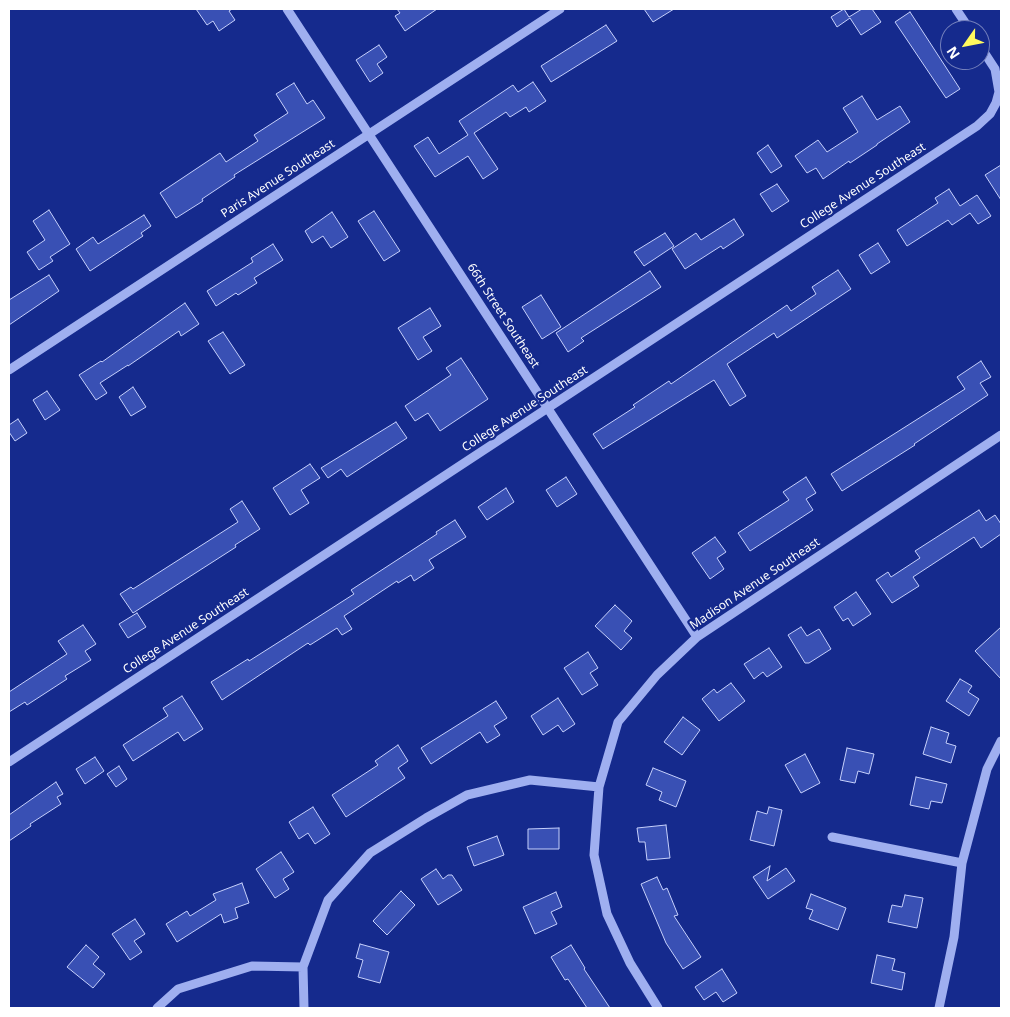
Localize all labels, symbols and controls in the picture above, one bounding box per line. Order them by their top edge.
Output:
north arrow [940,20,990,70]
text: N [942,43,964,63]
street label: Paris Avenue Southeast [218,137,338,221]
street label: College Avenue Southeast [797,140,929,232]
street label: 66th Street Southeast [464,261,542,371]
street label: College Avenue Southeast [459,363,591,455]
street label: Madison Avenue Southeast [687,535,823,633]
street label: College Avenue Southeast [120,585,252,677]

